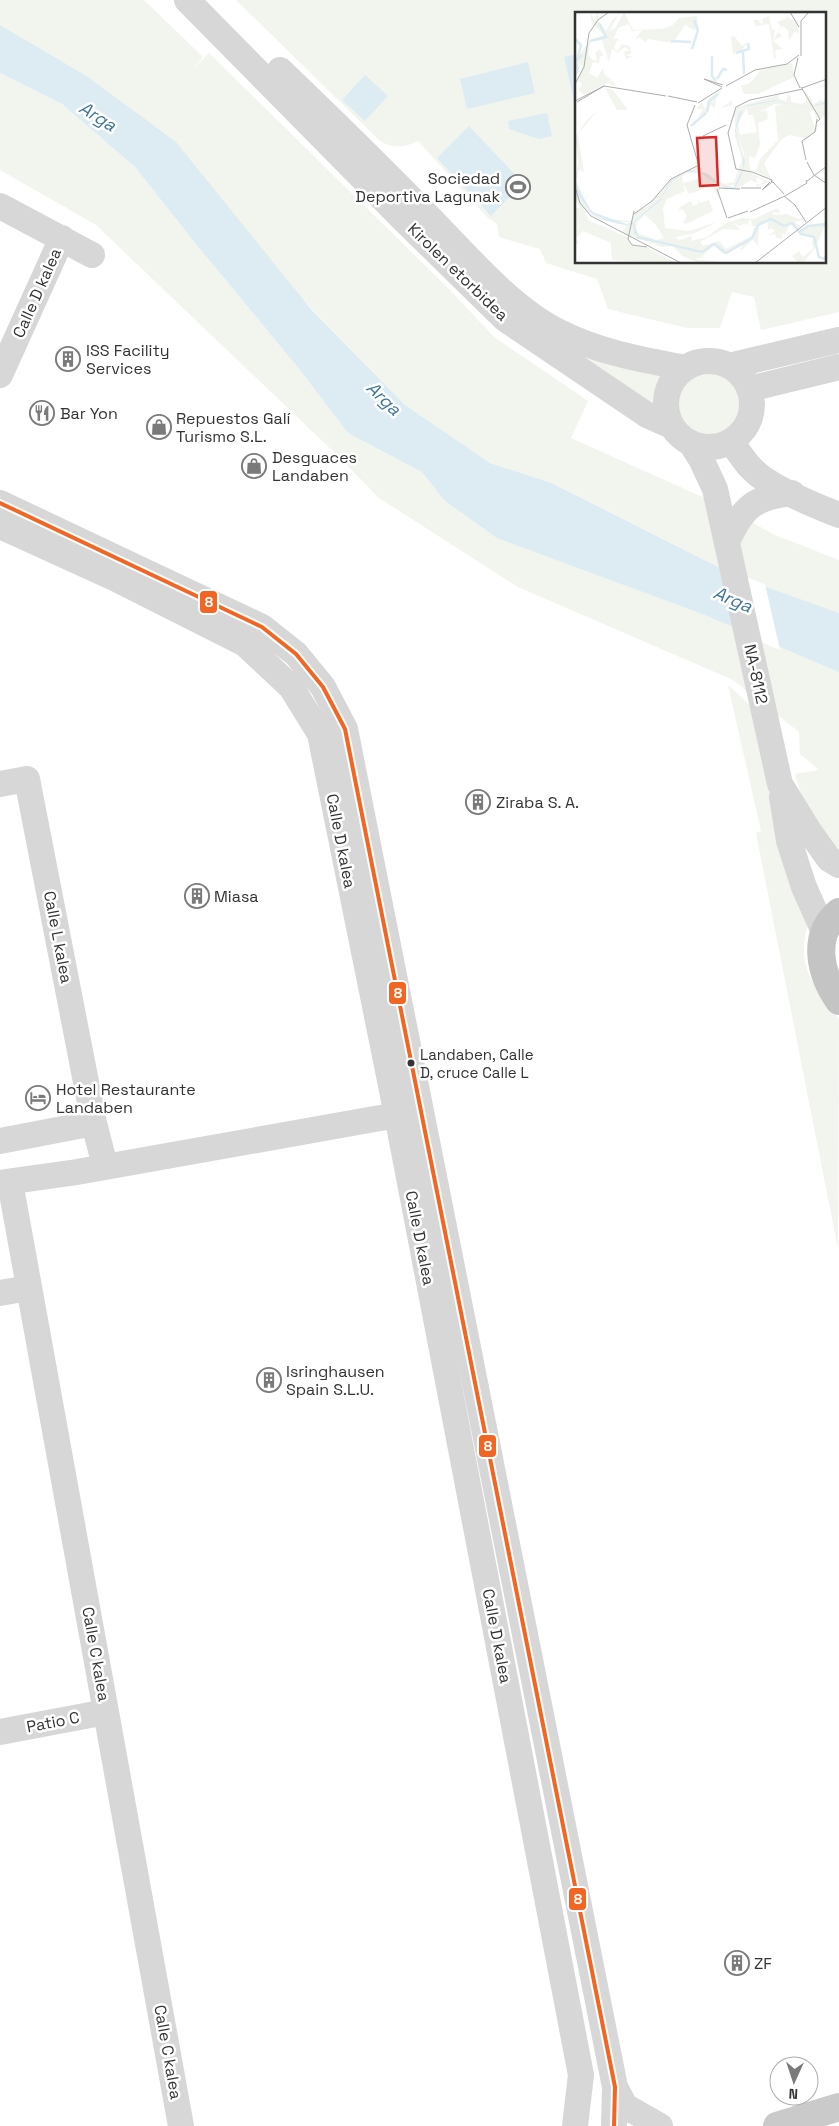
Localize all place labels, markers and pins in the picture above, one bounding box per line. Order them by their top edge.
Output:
place label: Sociedad Deportiva Lagunak [355,168,500,207]
sports icon: Sociedad Deportiva Lagunak [505,174,531,200]
place label: ISS Facility Services [86,340,170,379]
building icon: ISS Facility Services [55,346,81,372]
restaurant icon: Bar Yon [29,400,55,426]
place label: Bar Yon [60,403,118,424]
place label: Repuestos Galí Turismo S.L. [176,408,291,447]
shop icon: Repuestos Galí Turismo S.L. [146,414,172,440]
place label: Desguaces Landaben [272,447,357,486]
shop icon: Desguaces Landaben [241,453,267,479]
building icon: Ziraba S. A. [465,789,491,815]
place label: Ziraba S. A. [496,792,579,813]
building icon: Miasa [184,883,210,909]
place label: Miasa [214,886,258,907]
place label: Landaben, Calle D, cruce Calle L [420,1045,534,1082]
marker: Landaben, Calle D, cruce Calle L [406,1058,416,1068]
place label: Hotel Restaurante Landaben [56,1079,196,1118]
hotel icon: Hotel Restaurante Landaben [25,1085,51,1111]
place label: Isringhausen Spain S.L.U. [286,1361,385,1400]
building icon: Isringhausen Spain S.L.U. [256,1367,282,1393]
building icon: ZF [724,1950,750,1976]
place label: ZF [754,1953,772,1974]

